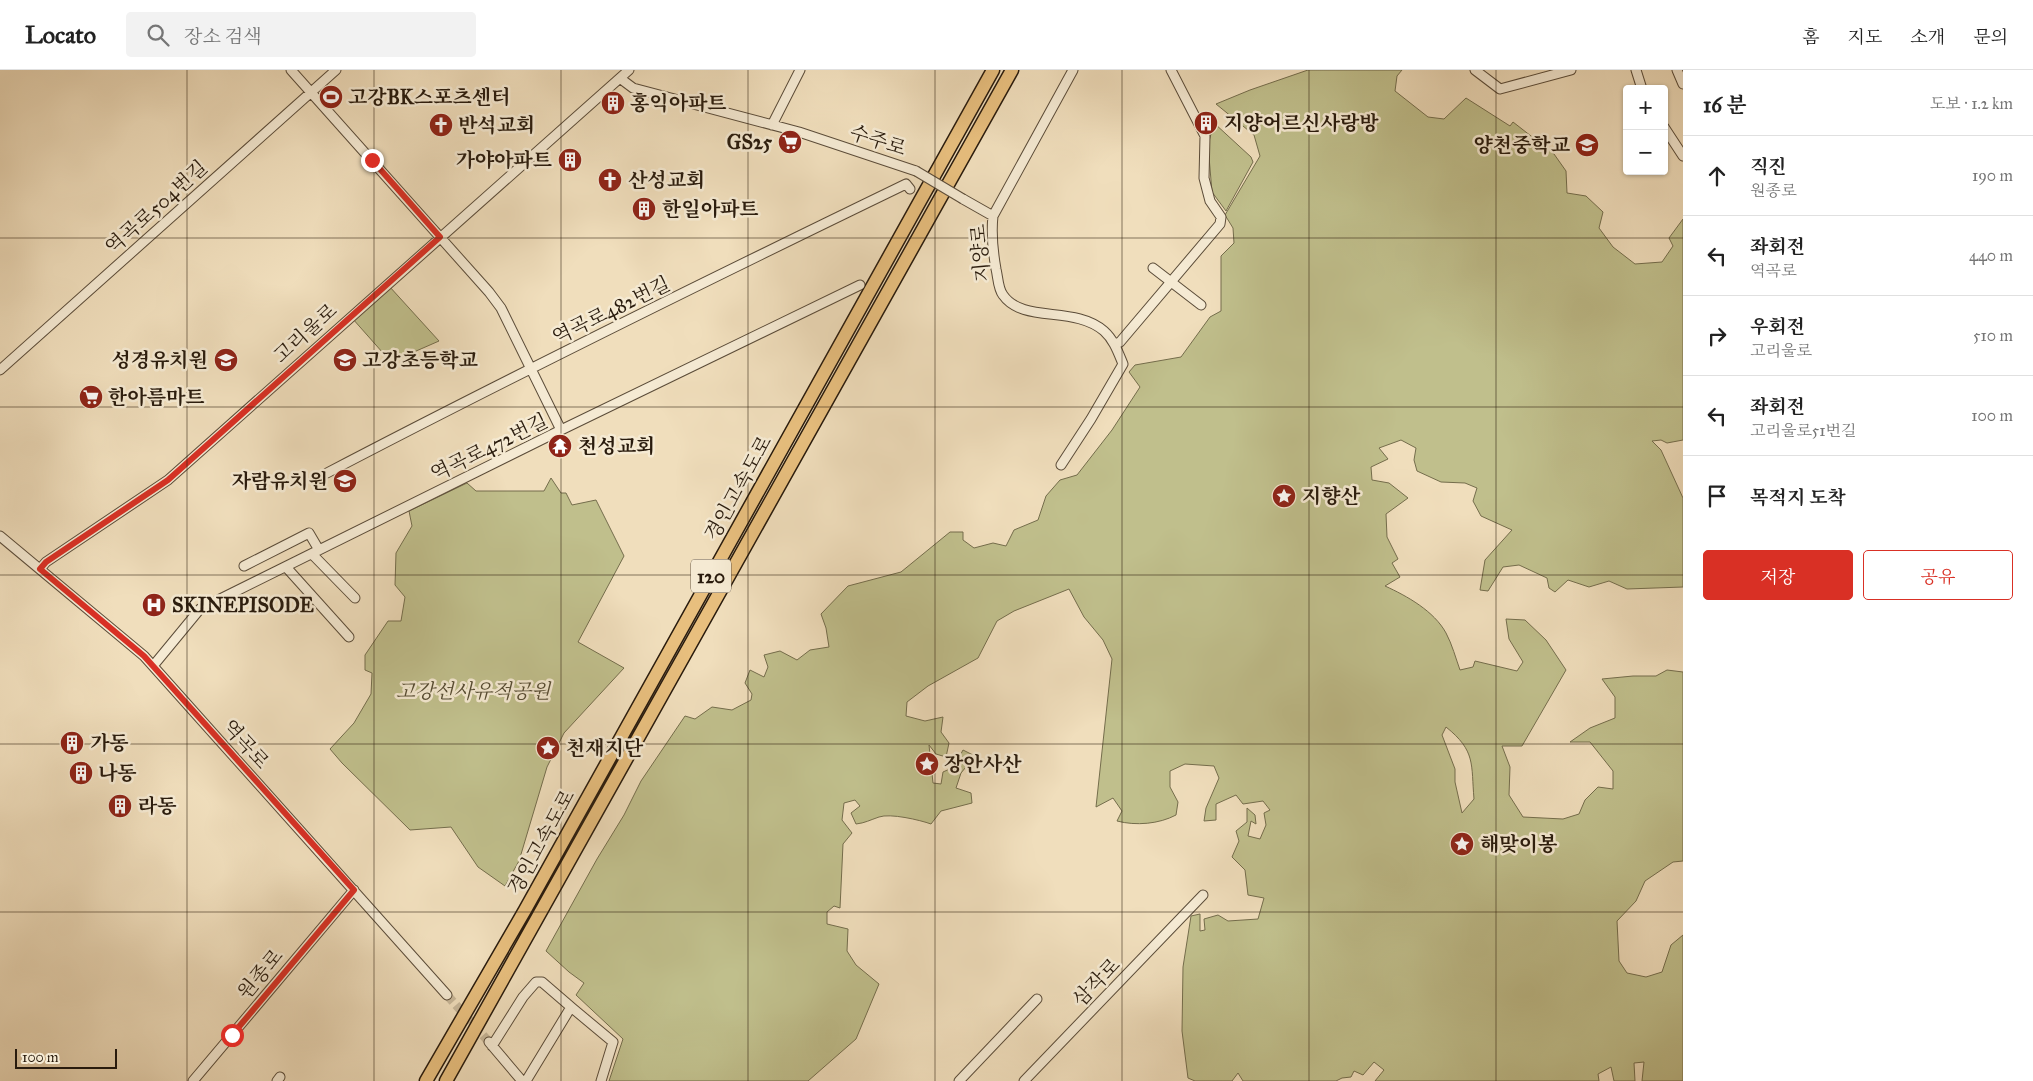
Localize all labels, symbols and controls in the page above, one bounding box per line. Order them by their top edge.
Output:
search box [126,12,476,57]
text: Locato [25,20,96,50]
icon: search [144,21,172,49]
text: 장소 검색 [184,25,262,48]
text: 홈 [1802,26,1820,48]
text: 지도 [1848,26,1882,48]
text: 소개 [1910,26,1945,48]
text: 문의 [1973,26,2008,48]
sports icon: 고강BK스포츠센터 [318,84,344,110]
place label: 고강BK스포츠센터 [348,85,510,109]
map controls [1623,85,1668,175]
button: + [1623,85,1668,130]
building icon: 홍익아파트 [600,90,626,116]
place label: 홍익아파트 [630,91,727,115]
text: 16 분 [1703,92,1747,118]
text: 도보 · 1.2 km [1930,94,2013,113]
building icon: 지양어르신사랑방 [1193,110,1219,136]
place label: 지양어르신사랑방 [1224,111,1379,135]
church icon: 반석교회 [428,112,454,138]
place label: 반석교회 [458,113,535,137]
street label: 수주로 [847,120,909,160]
supermarket icon: GS25 [777,129,803,155]
place label: GS25 [727,130,773,154]
button: − [1623,130,1668,175]
school or university icon: 양천중학교 [1574,132,1600,158]
place label: 양천중학교 [1473,133,1571,157]
building icon: 가야아파트 [557,147,583,173]
place label: 가야아파트 [455,148,552,172]
route end [361,149,384,172]
street label: 역곡로504번길 [100,155,212,259]
text: 직진 [1750,155,1787,178]
icon: ahead [1703,162,1731,190]
text: 190 m [1972,166,2013,185]
church icon: 산성교회 [597,167,623,193]
place label: 산성교회 [628,168,705,192]
text: 원종로 [1750,181,1796,200]
building icon: 한일아파트 [631,196,657,222]
place label: 한일아파트 [662,197,759,221]
street label: 지양로 [966,223,994,283]
text: 좌회전 [1750,235,1805,258]
icon: left [1703,242,1731,270]
text: 440 m [1969,246,2013,265]
text: 역곡로 [1750,261,1796,280]
street label: 역곡로482번길 [548,271,674,349]
street label: 고리울로 [268,298,342,368]
text: 우회전 [1750,315,1805,338]
icon: right [1703,322,1731,350]
text: 510 m [1973,326,2013,345]
text: 고리울로 [1750,341,1812,360]
school or university icon: 성경유치원 [213,347,239,373]
school or university icon: 고강초등학교 [332,347,358,373]
place label: 성경유치원 [111,348,208,372]
place label: 고강초등학교 [362,348,479,372]
supermarket icon: 한아름마트 [78,384,104,410]
place label: 한아름마트 [108,385,205,409]
text: 좌회전 [1750,395,1805,418]
icon: left [1703,402,1731,430]
text: 100 m [1971,406,2013,425]
street label: 역곡로472번길 [426,408,552,486]
text: 고리울로51번길 [1750,421,1857,440]
street label: 경인고속도로 [699,431,777,545]
temple icon: 천성교회 [547,433,573,459]
place label: 천성교회 [578,434,655,458]
school or university icon: 자람유치원 [332,468,358,494]
place label: 자람유치원 [231,469,328,493]
icon: arrive [1703,482,1731,510]
place icon: 지향산 [1271,483,1297,509]
place label: 지향산 [1302,484,1361,508]
text: 목적지 도착 [1750,486,1846,509]
button: 저장 [1703,550,1853,600]
button: 공유 [1863,550,2013,600]
road number: 120 [691,560,731,592]
hospital icon: SKINEPISODE [141,592,167,618]
place label: SKINEPISODE [172,593,315,617]
park label: 고강선사유적공원 [396,679,552,703]
street label: 역곡로 [218,714,274,774]
building icon: 가동 [59,730,85,756]
place label: 가동 [90,731,129,755]
place icon: 천재지단 [535,735,561,761]
place label: 천재지단 [566,736,644,760]
place icon: 장안사산 [914,751,940,777]
place label: 장안사산 [944,752,1022,776]
building icon: 나동 [68,760,94,786]
place label: 나동 [98,761,137,785]
street label: 경인고속도로 [502,785,580,899]
building icon: 라동 [107,793,133,819]
place label: 라동 [138,794,177,818]
place icon: 해맞이봉 [1449,831,1475,857]
place label: 해맞이봉 [1480,832,1558,856]
street label: 원종로 [232,944,288,1004]
street label: 삼작로 [1067,953,1125,1011]
route start [221,1024,244,1047]
scale bar [15,1046,118,1069]
text: 100 m [22,1049,59,1066]

